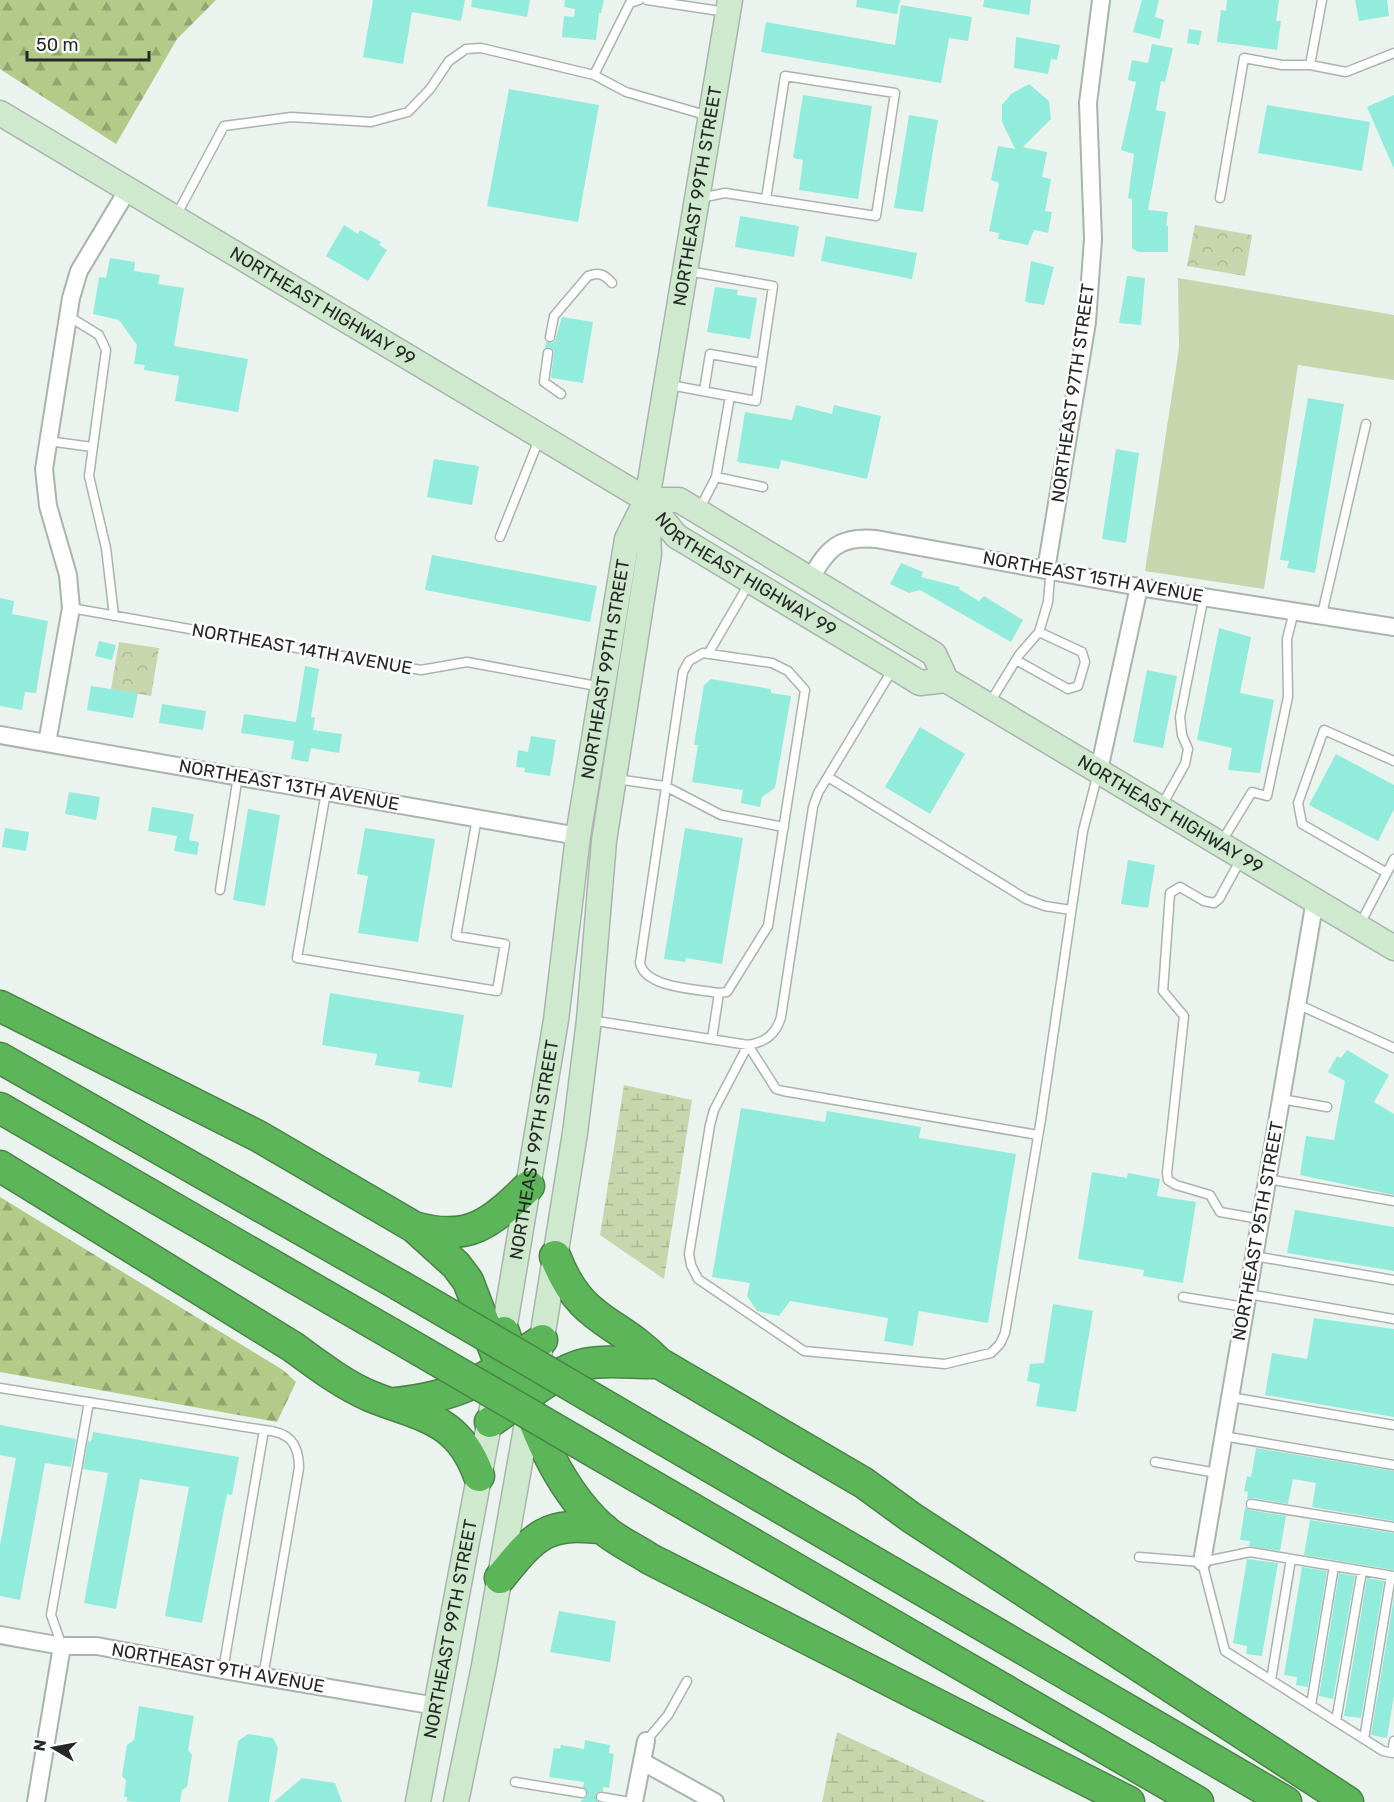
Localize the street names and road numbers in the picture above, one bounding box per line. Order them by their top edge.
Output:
street label: NORTHEAST 99TH STREET [668,84,727,308]
street label: NORTHEAST HIGHWAY 99 [226,242,419,370]
street label: NORTHEAST 97TH STREET [1047,282,1099,504]
street label: NORTHEAST HIGHWAY 99 [650,508,840,641]
street label: NORTHEAST 15TH AVENUE [981,547,1205,607]
street label: NORTHEAST 99TH STREET [577,558,634,781]
street label: NORTHEAST 14TH AVENUE [190,619,414,679]
street label: NORTHEAST HIGHWAY 99 [1074,750,1267,878]
street label: NORTHEAST 13TH AVENUE [177,755,401,815]
street label: NORTHEAST 99TH STREET [505,1038,563,1261]
street label: NORTHEAST 95TH STREET [1228,1120,1288,1342]
street label: NORTHEAST 99TH STREET [419,1518,482,1740]
street label: NORTHEAST 9TH AVENUE [110,1638,326,1698]

